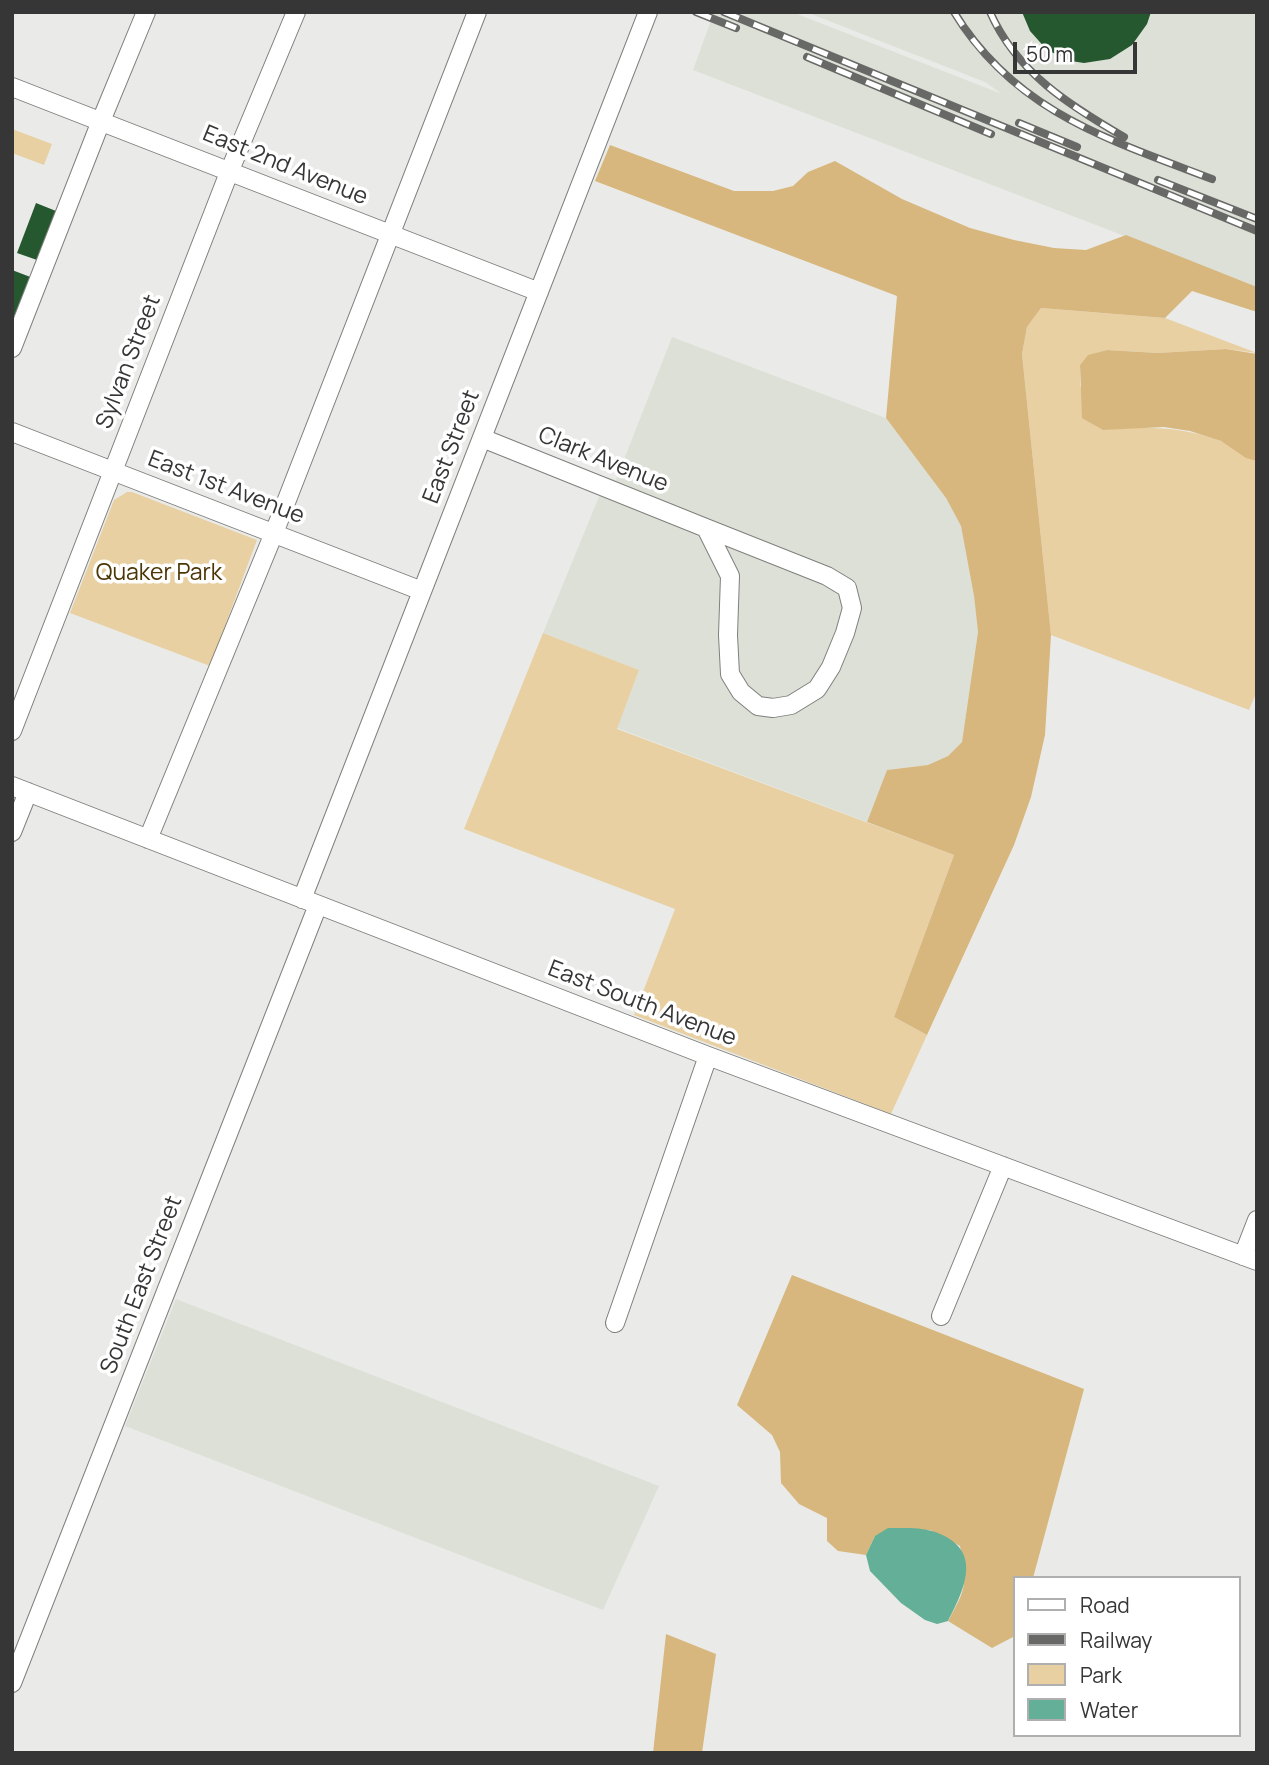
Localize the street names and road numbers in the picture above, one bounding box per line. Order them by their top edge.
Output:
street label: East 2nd Avenue [198,120,372,212]
street label: Sylvan Street [91,291,167,433]
street label: East Street [418,386,486,508]
street label: Clark Avenue [534,421,672,499]
street label: East 1st Avenue [144,445,308,531]
street label: East South Avenue [544,955,740,1053]
street label: South East Street [95,1192,189,1378]

